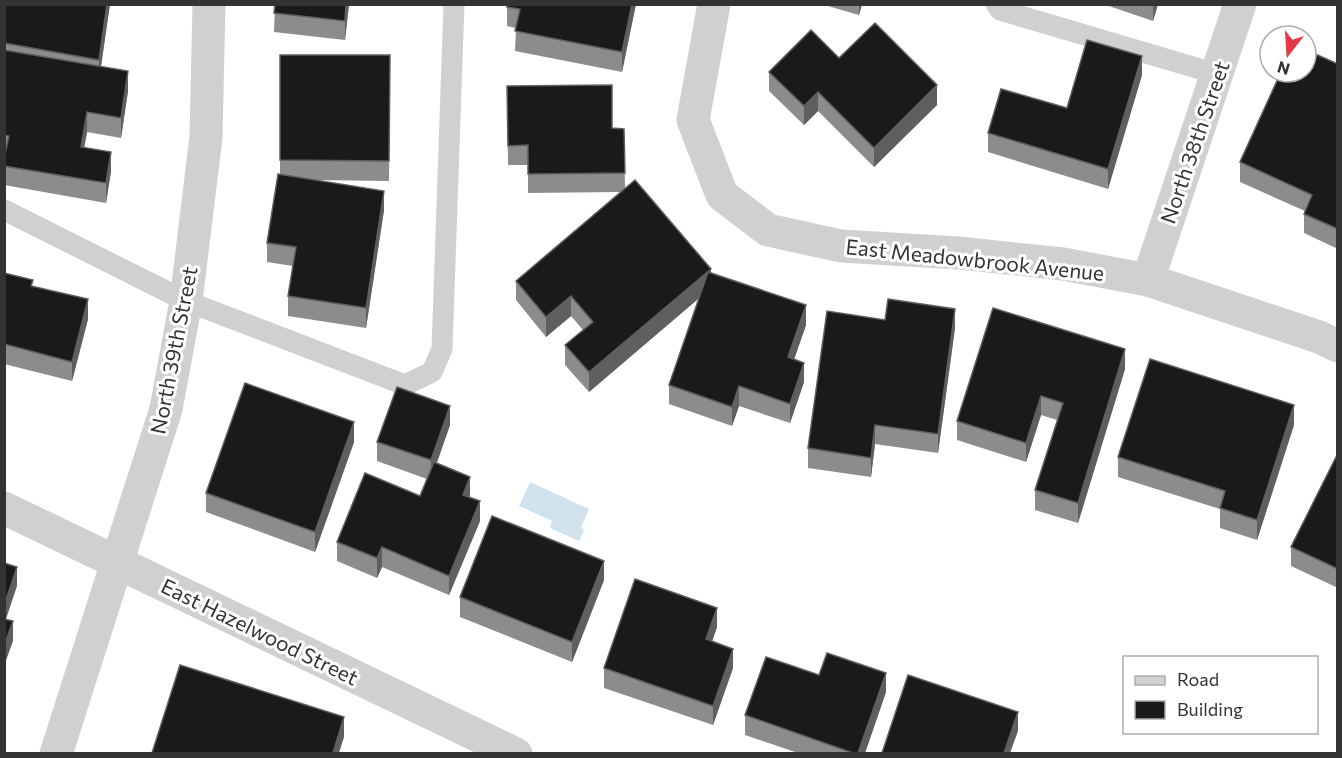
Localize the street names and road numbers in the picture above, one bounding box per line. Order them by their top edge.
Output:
street label: North 38th Street [1154,57,1234,227]
street label: East Meadowbrook Avenue [845,233,1105,285]
street label: North 39th Street [144,264,202,436]
street label: East Hazelwood Street [157,572,363,690]

